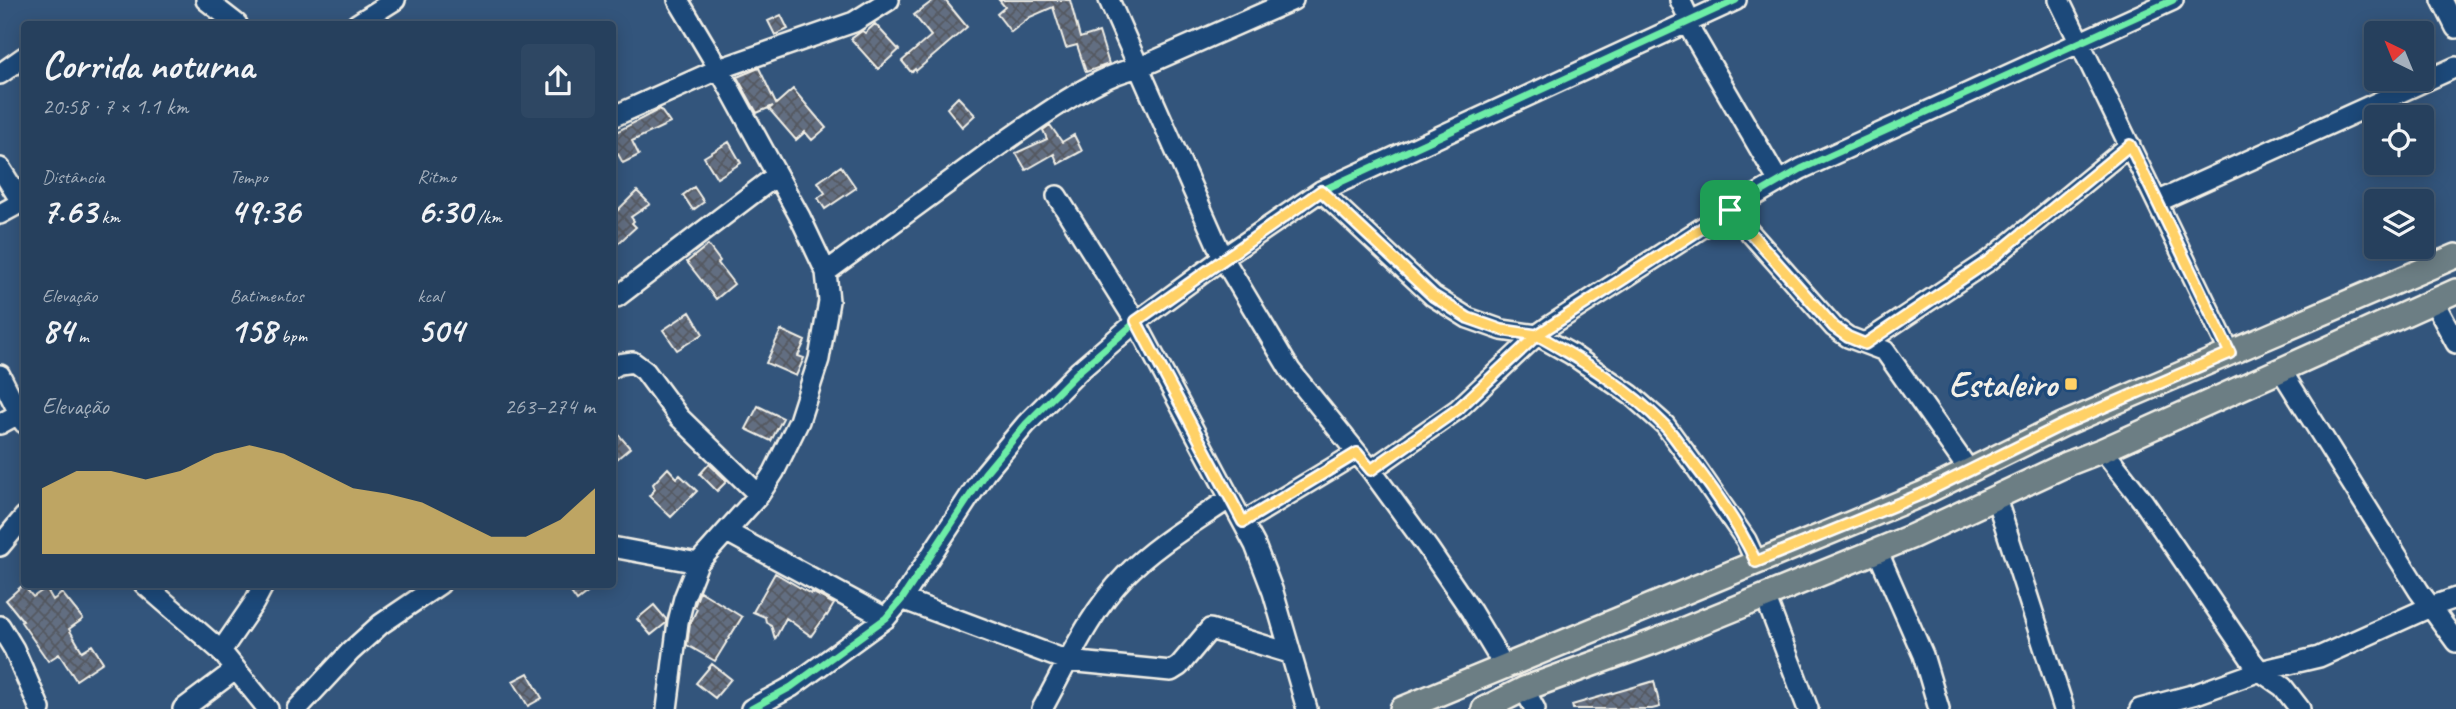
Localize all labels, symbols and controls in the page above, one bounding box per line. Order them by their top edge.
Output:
north arrow [2364,21,2434,91]
map controls [2364,21,2434,259]
text: Corrida noturna [42,42,254,89]
button: share [521,44,595,118]
text: 20:58 · 7 × 1.1 km [42,92,188,121]
button: locate [2364,105,2434,175]
text: Distância [42,165,104,189]
text: Tempo [230,165,267,189]
text: Ritmo [417,165,456,189]
pin [1700,180,1760,240]
text: 7.63 [42,189,97,234]
text: 49:36 [230,189,300,234]
text: 6:30 [417,189,472,234]
button: layers [2364,189,2434,259]
icon: arrive [1711,191,1749,229]
text: km [97,205,120,229]
text: /km [472,205,502,229]
text: Elevação [42,284,97,308]
text: Batimentos [230,284,304,308]
text: kcal [417,284,442,308]
text: 84 [42,308,74,353]
text: 158 [230,308,276,353]
text: 504 [417,308,464,353]
text: m [74,324,89,348]
text: bpm [276,324,307,348]
place label: Estaleiro [1949,362,2059,407]
marker: Estaleiro [2063,376,2079,392]
text: Elevação [42,392,109,421]
text: 263–274 m [504,392,595,421]

